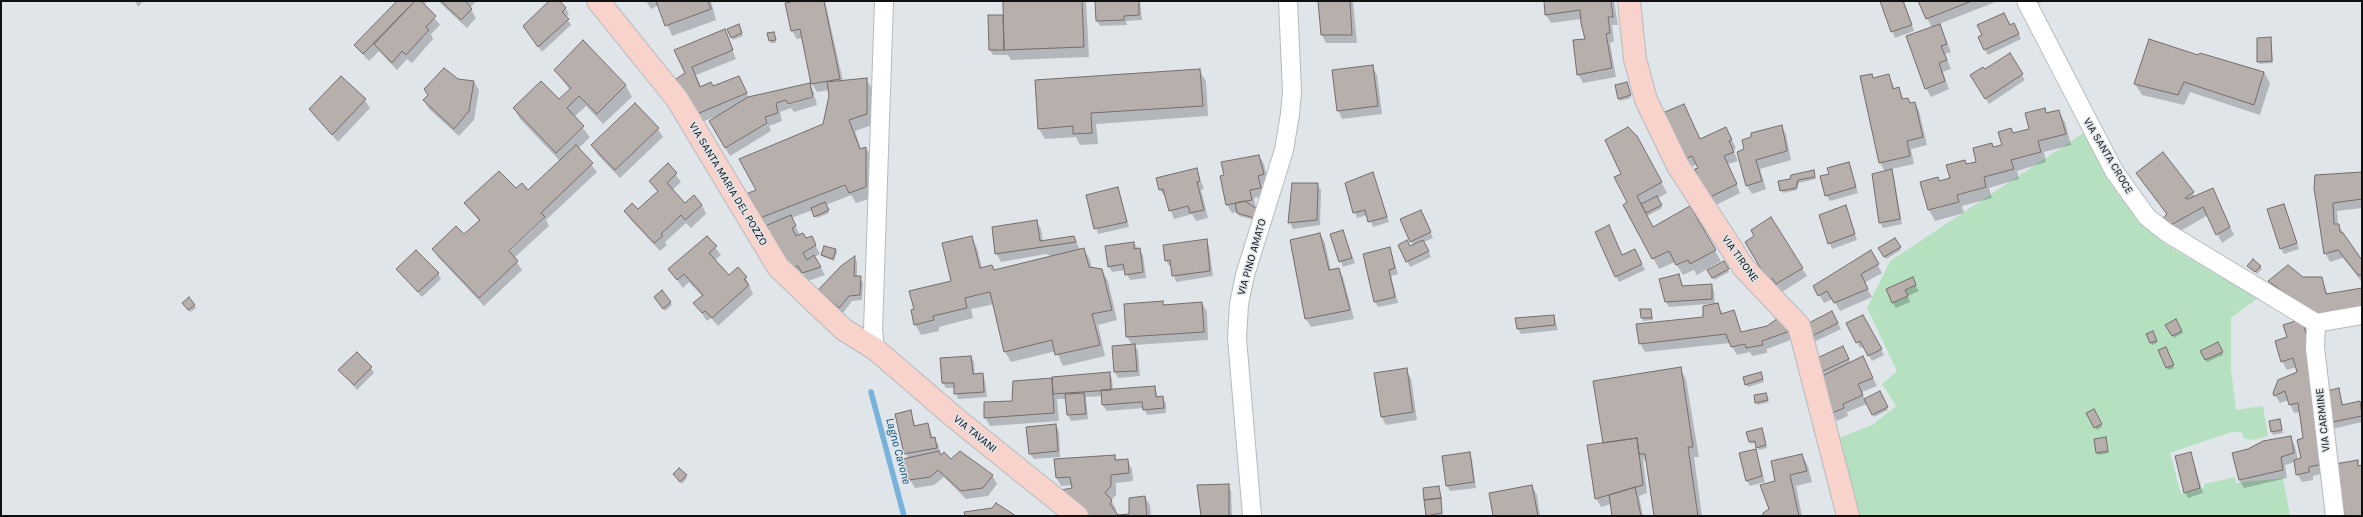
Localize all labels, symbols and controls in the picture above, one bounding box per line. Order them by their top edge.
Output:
street label: VIA SANTA CROCE [2080,116,2136,196]
street label: VIA SANTA MARIA DEL POZZO [686,120,770,248]
street label: VIA PINO AMATO [1235,217,1269,297]
street label: VIA TIRONE [1719,233,1761,285]
street label: VIA CARMINE [2313,387,2333,453]
street label: VIA TAVANI [951,413,999,455]
water label: Lagno Cavone [882,416,914,486]

